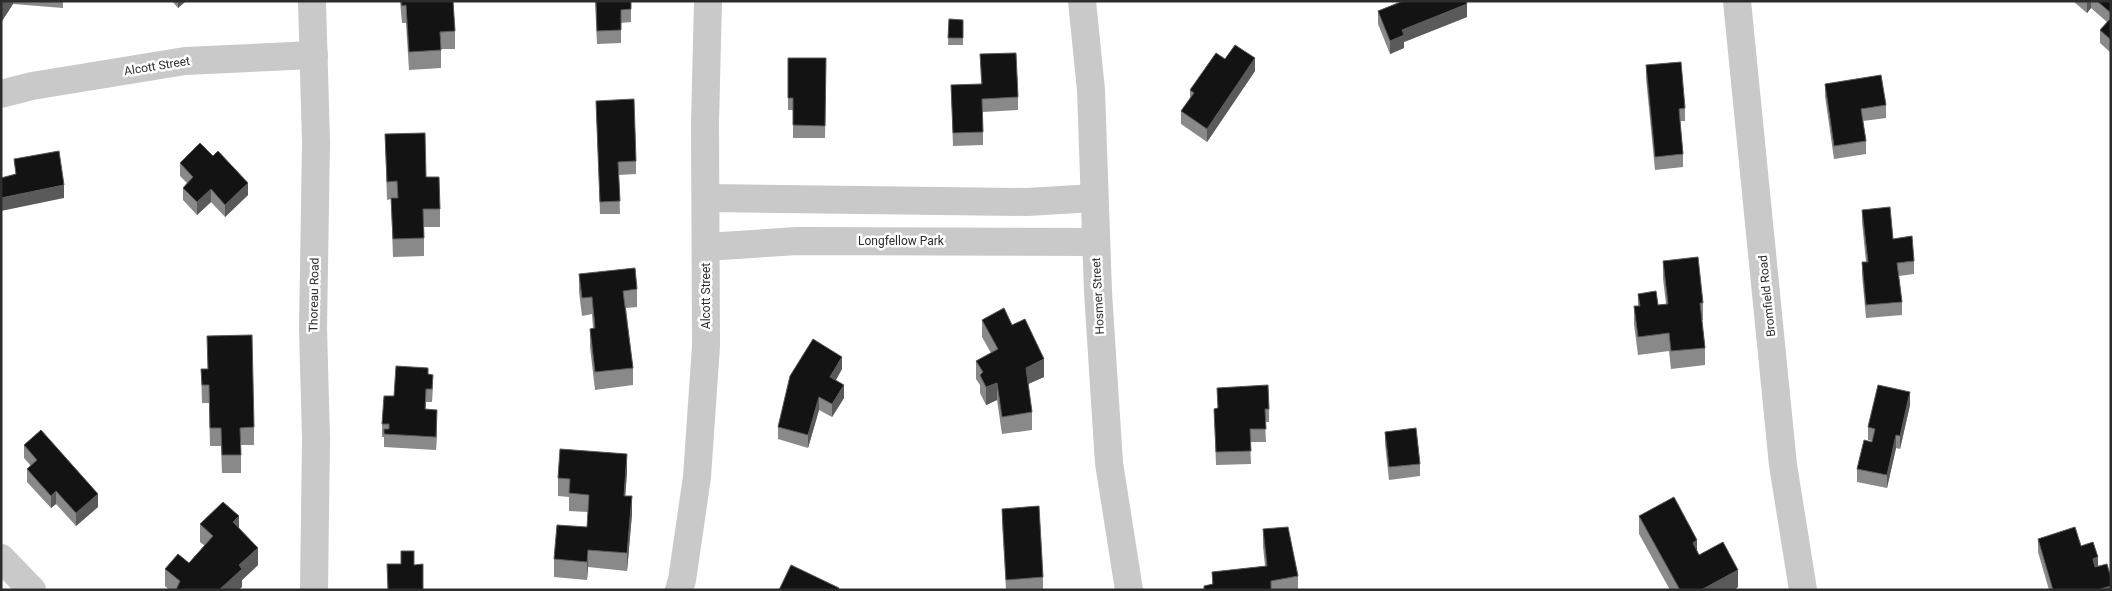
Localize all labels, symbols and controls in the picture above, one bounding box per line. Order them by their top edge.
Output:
street label: Alcott Street [123,54,191,78]
street label: Longfellow Park [858,234,945,248]
street label: Bromfield Road [1756,254,1778,338]
street label: Hosmer Street [1089,257,1107,335]
street label: Thoreau Road [306,258,322,332]
street label: Alcott Street [699,263,713,329]

